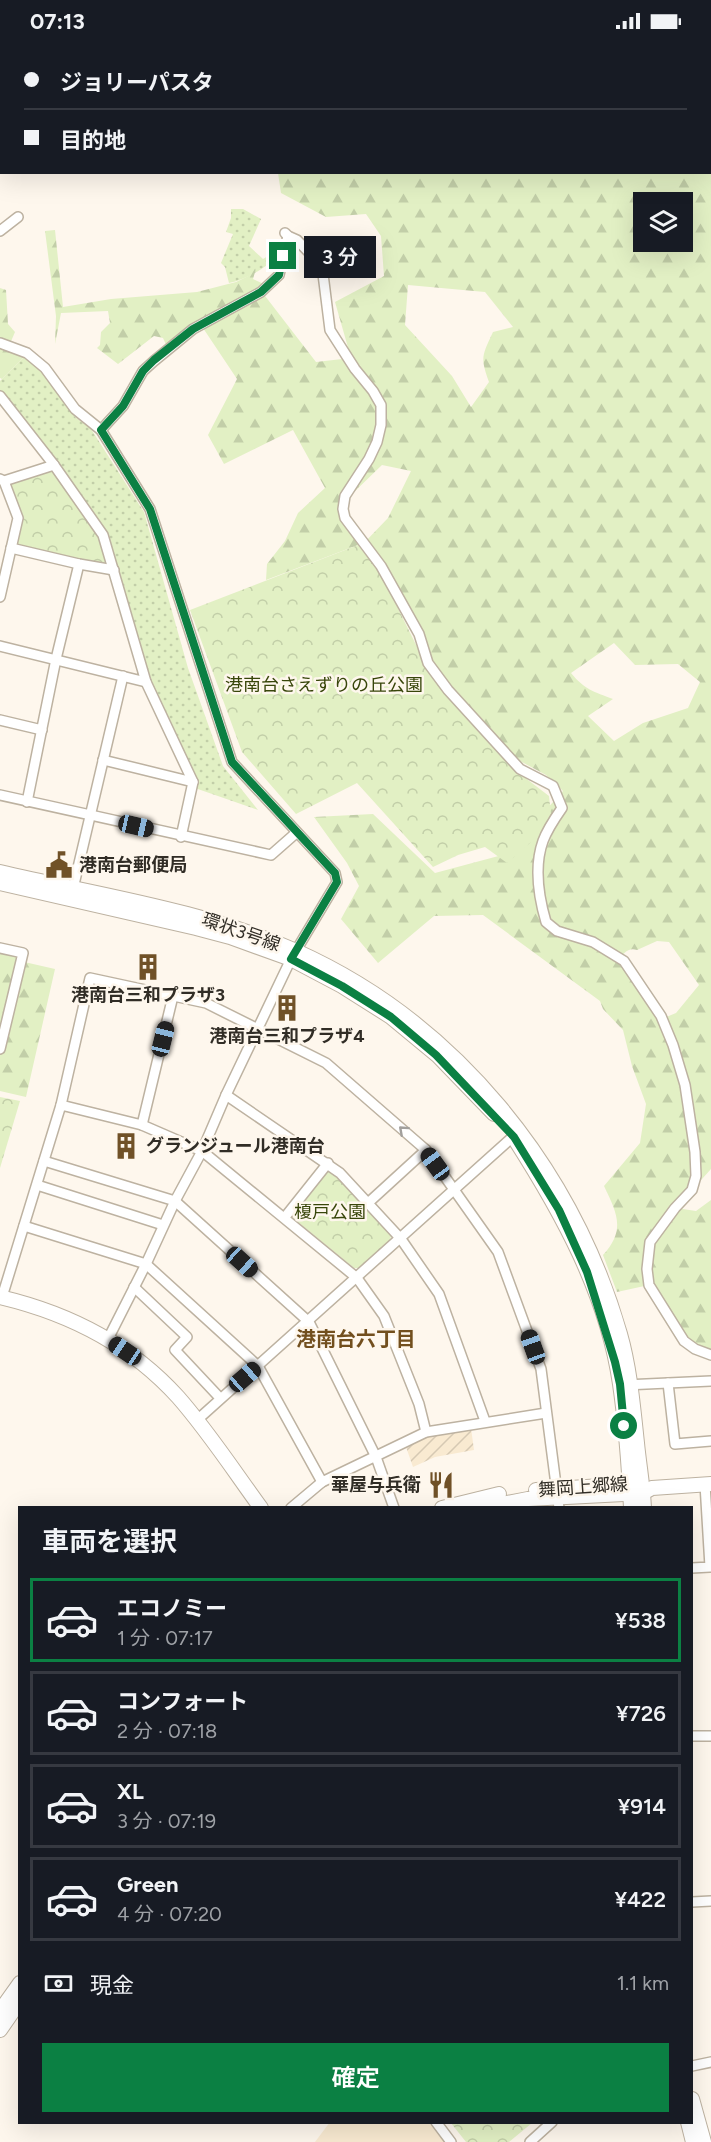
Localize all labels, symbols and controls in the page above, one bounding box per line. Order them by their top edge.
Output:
text: 07:13 [30,8,85,35]
text: ジョリーパスタ [60,69,214,96]
text: 目的地 [60,127,126,154]
map controls [633,192,693,252]
button: layers [633,192,693,252]
callout: 3 分 [304,235,376,277]
route end [269,242,296,269]
text: 3 分 [322,245,358,269]
park label: 港南台さえずりの丘公園 [225,674,423,696]
car [116,813,156,839]
public building icon: 港南台郵便局 [44,850,74,880]
place label: 港南台郵便局 [79,854,187,876]
street label: 環状3号線 [199,908,283,956]
building icon: 港南台三和プラザ3 [133,952,163,982]
place label: 港南台三和プラザ3 [71,984,225,1006]
building icon: 港南台三和プラザ4 [272,993,302,1023]
car [150,1019,176,1059]
place label: 港南台三和プラザ4 [209,1025,365,1047]
one-way arrow [399,1126,410,1137]
building icon: グランジュール港南台 [111,1131,141,1161]
place label: グランジュール港南台 [146,1135,325,1157]
car [417,1144,453,1184]
park label: 榎戸公園 [294,1201,366,1223]
car [223,1243,261,1281]
district label: 港南台六丁目 [296,1327,416,1351]
car [518,1327,548,1367]
car [105,1333,145,1369]
car [226,1358,264,1396]
route start [610,1412,637,1439]
restaurant icon: 華屋与兵衛 [426,1470,456,1500]
street label: 舞岡上郷線 [537,1473,629,1501]
place label: 華屋与兵衛 [331,1474,421,1496]
text: 車両を選択 [42,1525,177,1558]
icon: car [45,1593,99,1647]
text: エコノミー [117,1595,227,1622]
text: ¥538 [615,1607,666,1634]
text: 1 分 · 07:17 [117,1626,213,1650]
icon: car [45,1686,99,1740]
text: コンフォート [117,1688,248,1715]
text: ¥726 [616,1700,666,1727]
text: 2 分 · 07:18 [117,1719,217,1743]
text: XL [117,1778,144,1805]
icon: car [45,1779,99,1833]
text: ¥914 [618,1793,666,1820]
text: 3 分 · 07:19 [117,1809,216,1833]
text: Green [117,1871,179,1898]
icon: car [45,1872,99,1926]
text: ¥422 [614,1886,666,1913]
text: 4 分 · 07:20 [117,1902,222,1926]
icon: cash [42,1967,75,2000]
text: 1.1 km [617,1971,669,1995]
text: 現金 [90,1972,134,1999]
button: 確定 [42,2043,669,2112]

